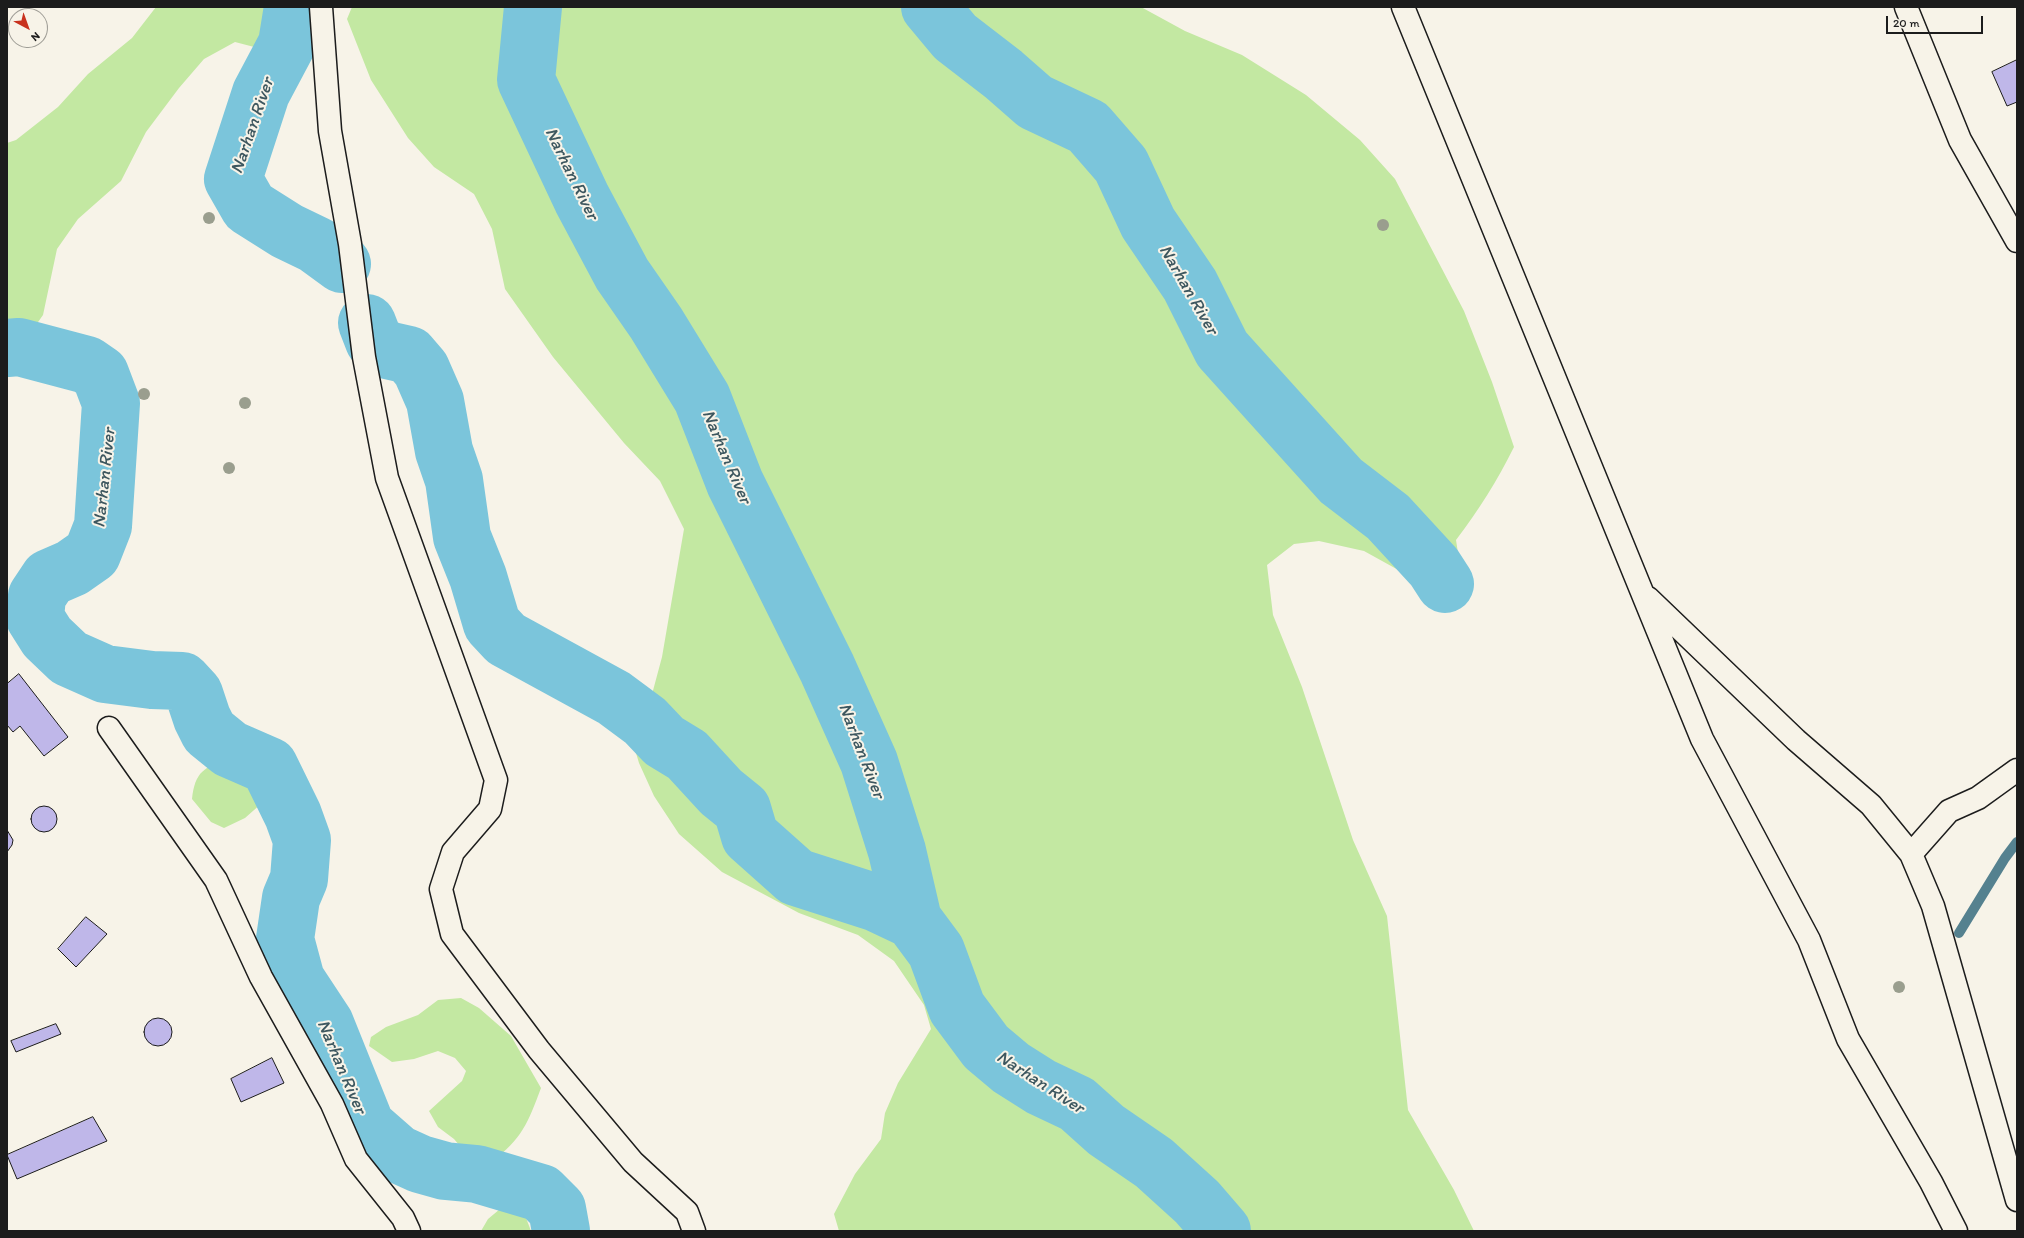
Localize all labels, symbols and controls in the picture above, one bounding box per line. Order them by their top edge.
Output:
north arrow [8,8,48,48]
scale bar [1888,8,1985,34]
text: 20 m [1893,16,1920,30]
text: N [28,29,43,44]
water label: Narhan River [226,75,280,177]
water label: Narhan River [539,124,603,224]
water label: Narhan River [1154,241,1222,339]
water label: Narhan River [696,407,756,507]
water label: Narhan River [89,427,121,529]
water label: Narhan River [833,700,889,802]
water label: Narhan River [311,1017,371,1117]
water label: Narhan River [992,1047,1088,1119]

